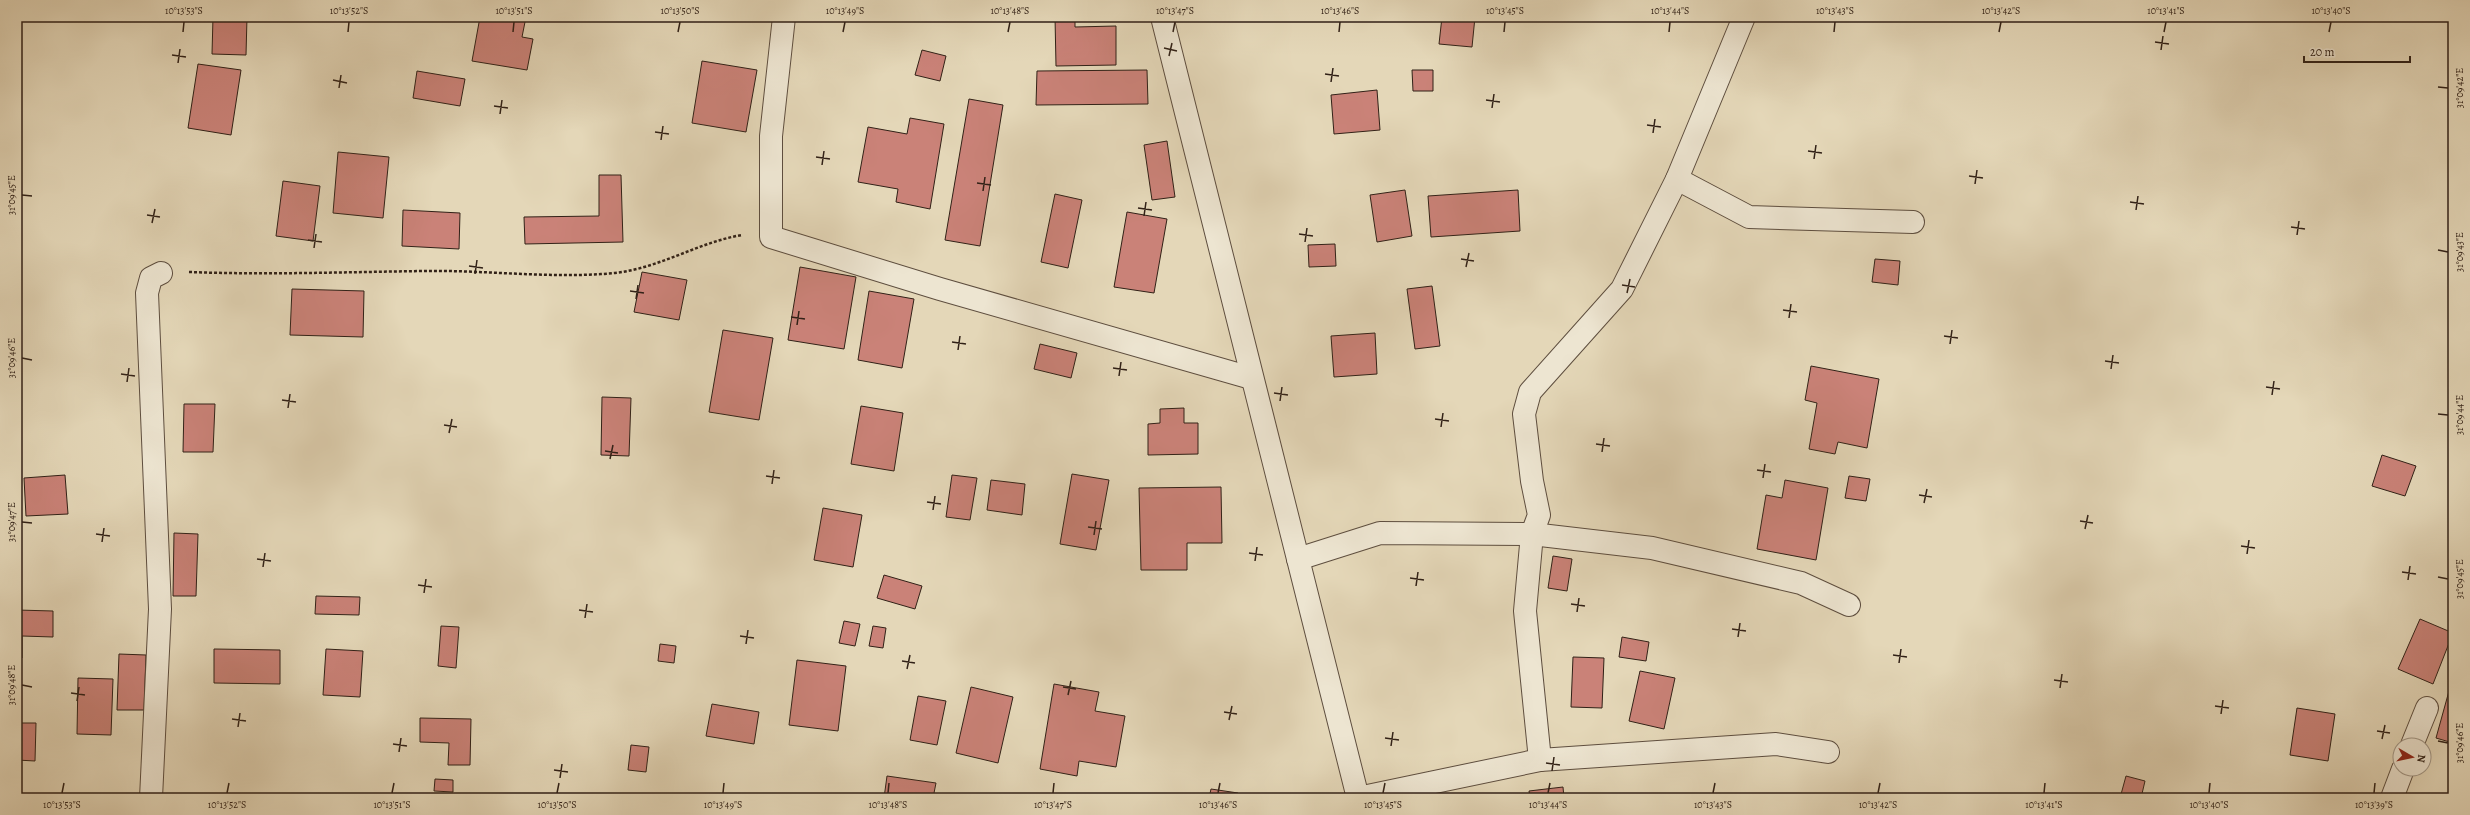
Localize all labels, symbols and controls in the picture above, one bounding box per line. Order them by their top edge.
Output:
text: 10°13'53"S [165,4,203,17]
text: 10°13'52"S [330,4,368,17]
text: 10°13'51"S [495,4,533,17]
text: 10°13'50"S [660,4,700,17]
text: 10°13'49"S [826,4,864,17]
text: 10°13'48"S [991,4,1029,17]
text: 10°13'47"S [1156,4,1194,17]
text: 10°13'46"S [1321,4,1359,17]
text: 10°13'45"S [1486,4,1524,17]
text: 10°13'44"S [1651,4,1689,17]
text: 10°13'43"S [1816,4,1854,17]
text: 10°13'42"S [1982,4,2020,17]
text: 10°13'41"S [2147,4,2185,17]
text: 10°13'40"S [2311,4,2351,17]
scale bar [2304,38,2410,64]
text: 20 m [2310,44,2334,60]
text: 31°09'42"E [2453,68,2466,108]
text: 31°09'45"E [5,175,18,215]
text: 31°09'43"E [2453,232,2466,272]
text: 31°09'46"E [5,338,18,378]
text: 31°09'44"E [2453,395,2466,435]
text: 31°09'47"E [5,502,18,542]
text: 31°09'45"E [2453,559,2466,599]
text: 31°09'48"E [5,665,18,705]
text: 31°09'46"E [2453,723,2466,763]
north arrow [2392,737,2432,777]
text: N [2413,753,2429,764]
text: 10°13'53"S [43,798,81,811]
text: 10°13'52"S [208,798,246,811]
text: 10°13'51"S [373,798,411,811]
text: 10°13'50"S [537,798,577,811]
text: 10°13'49"S [704,798,742,811]
text: 10°13'48"S [869,798,907,811]
text: 10°13'47"S [1034,798,1072,811]
text: 10°13'46"S [1199,798,1237,811]
text: 10°13'45"S [1364,798,1402,811]
text: 10°13'44"S [1529,798,1567,811]
text: 10°13'43"S [1694,798,1732,811]
text: 10°13'42"S [1859,798,1897,811]
text: 10°13'41"S [2025,798,2063,811]
text: 10°13'40"S [2189,798,2229,811]
text: 10°13'39"S [2355,798,2393,811]

